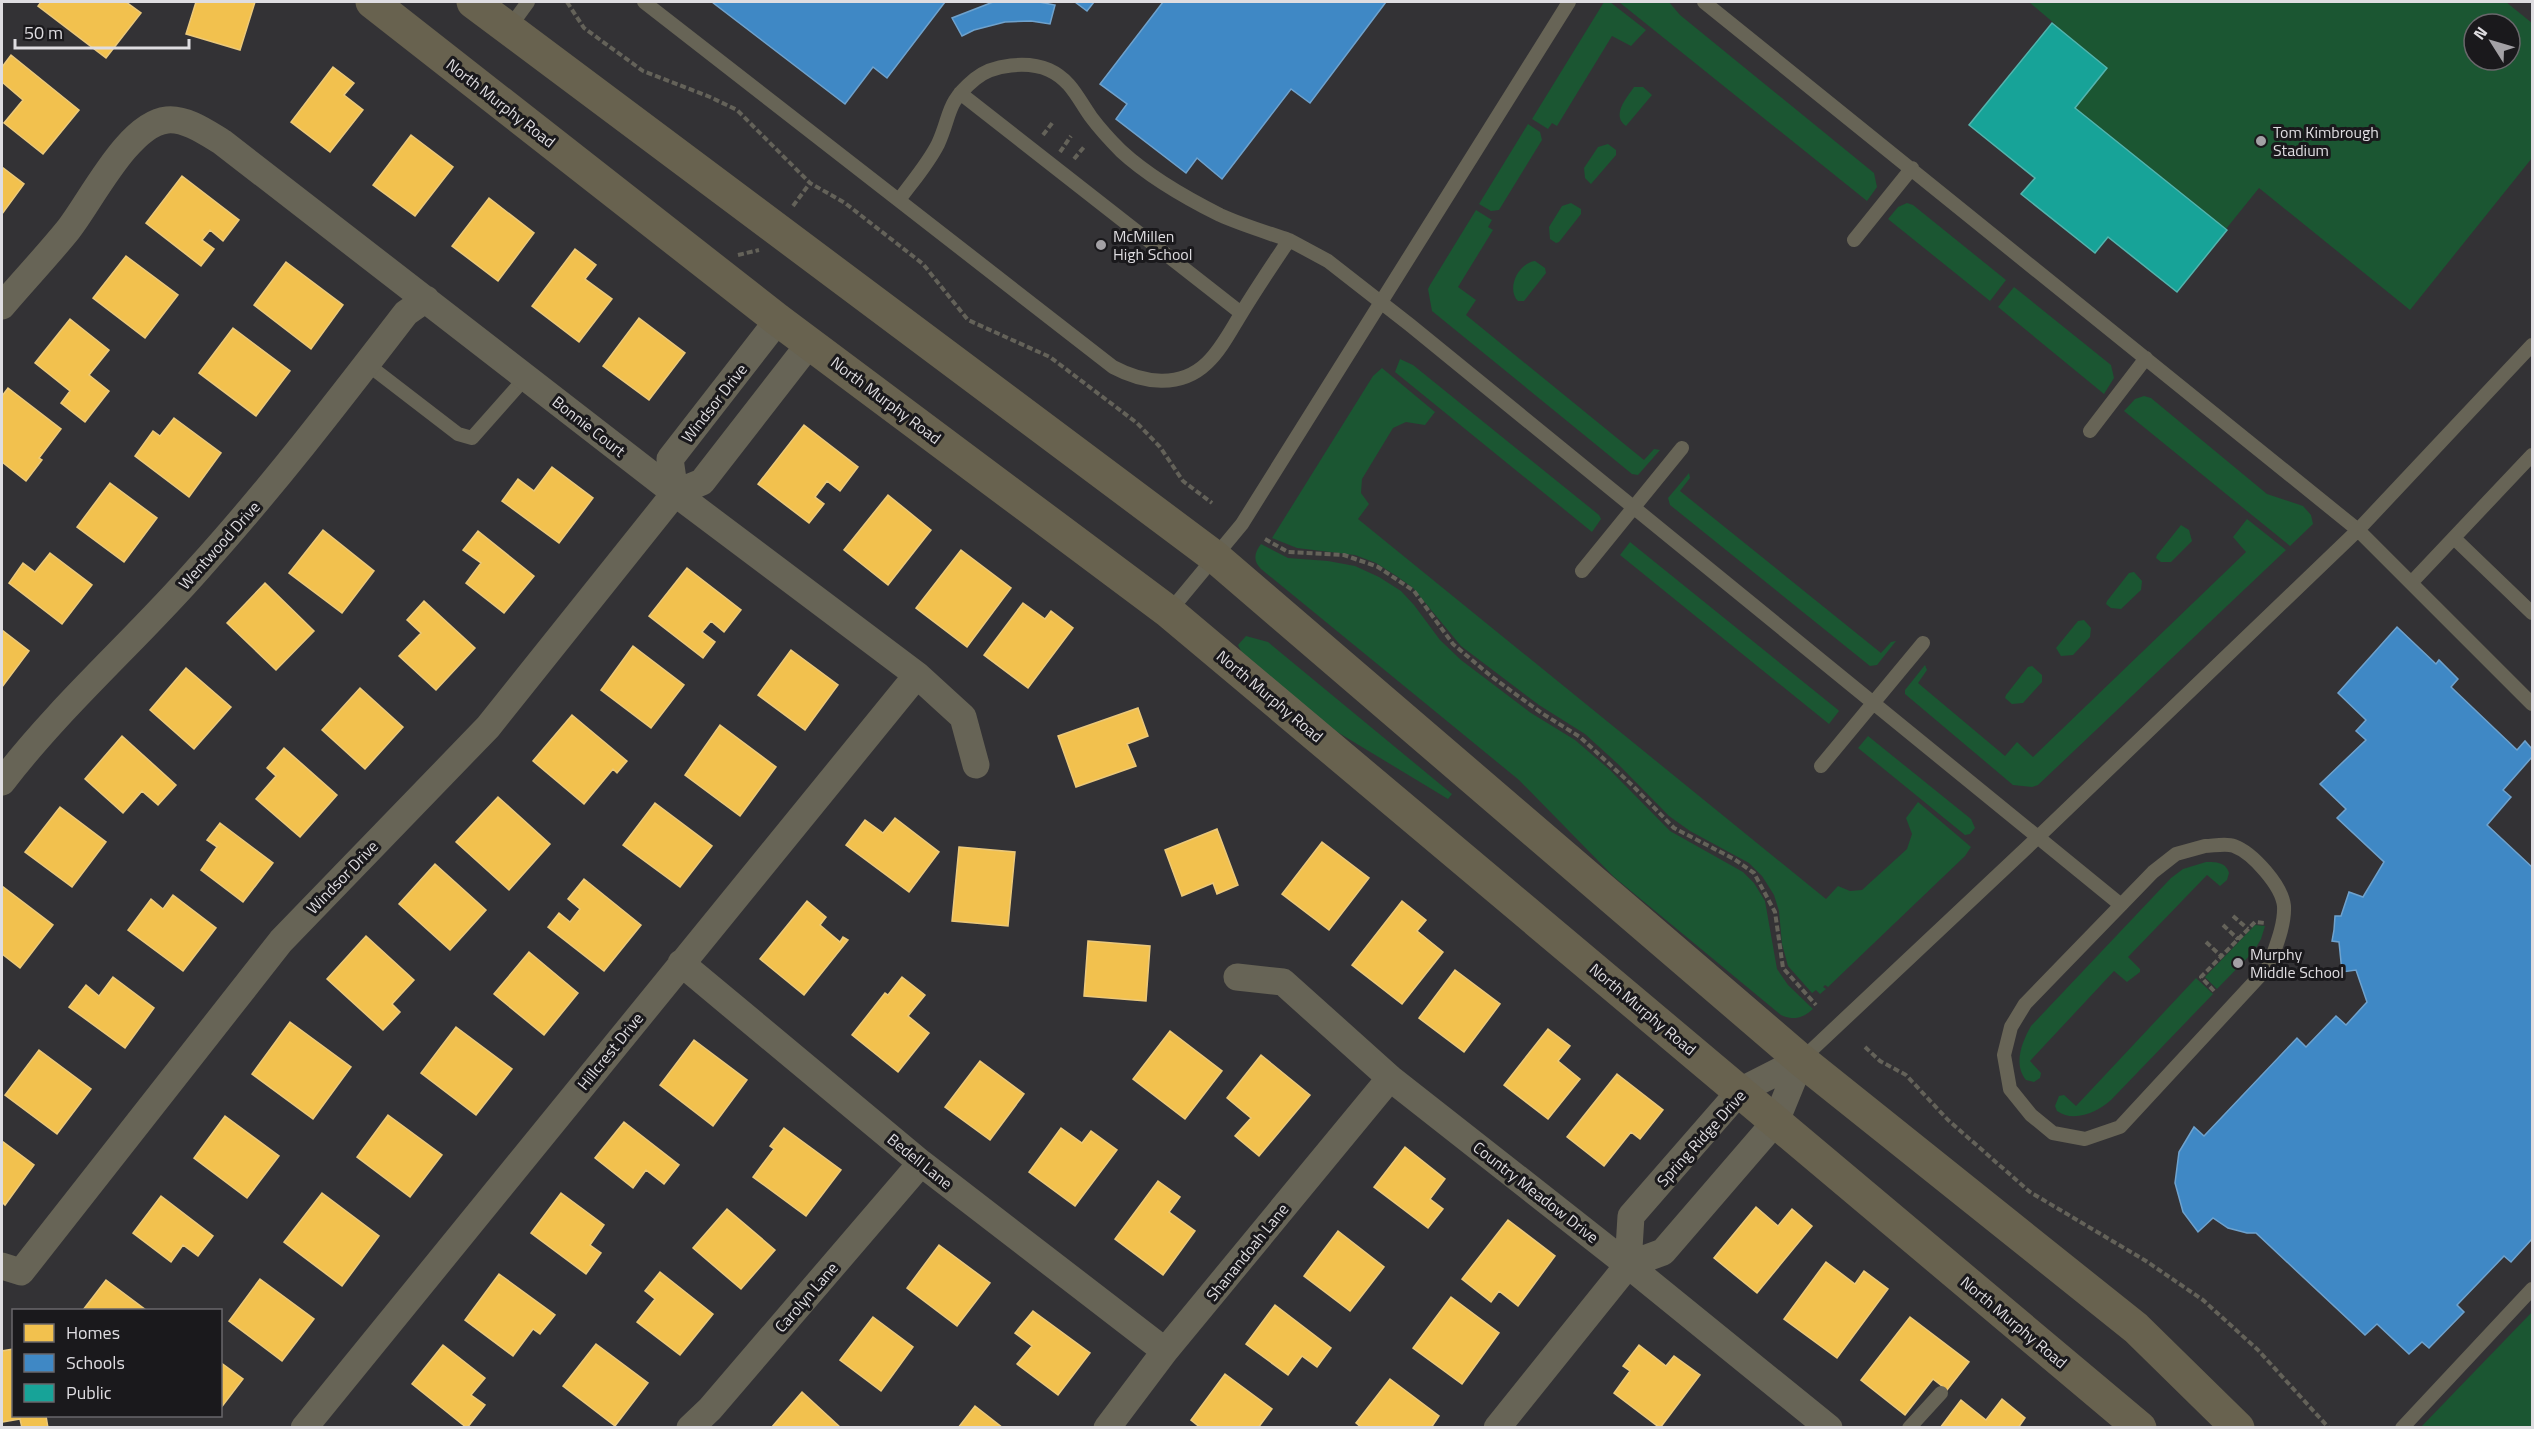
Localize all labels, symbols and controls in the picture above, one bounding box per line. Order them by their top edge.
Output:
scale bar [15,12,189,50]
north arrow [2462,12,2522,72]
text: 50 m [24,19,63,46]
text: N [2467,21,2493,45]
street label: North Murphy Road [441,53,561,153]
place label: Tom Kimbrough Stadium [2273,120,2379,162]
marker: Tom Kimbrough Stadium [2254,134,2268,148]
place label: McMillen High School [1113,224,1192,266]
marker: McMillen High School [1094,238,1108,252]
street label: North Murphy Road [826,350,946,450]
street label: Windsor Drive [675,358,753,448]
street label: Bonnie Court [547,390,631,463]
street label: Wentwood Drive [173,495,265,595]
street label: North Murphy Road [1211,644,1329,748]
street label: Windsor Drive [300,835,384,919]
place label: Murphy Middle School [2250,942,2344,984]
marker: Murphy Middle School [2231,956,2245,970]
street label: North Murphy Road [1584,957,1702,1061]
street label: Hillcrest Drive [571,1007,649,1095]
street label: Spring Ridge Drive [1651,1084,1751,1192]
street label: Bedell Lane [882,1127,958,1195]
street label: Country Meadow Drive [1468,1135,1604,1249]
street label: Shanandoah Lane [1200,1198,1294,1306]
street label: Carolyn Lane [769,1257,843,1337]
street label: North Murphy Road [1955,1270,2073,1374]
legend [12,1309,222,1417]
text: Homes [66,1319,120,1346]
text: Schools [66,1349,125,1376]
text: Public [66,1379,112,1406]

